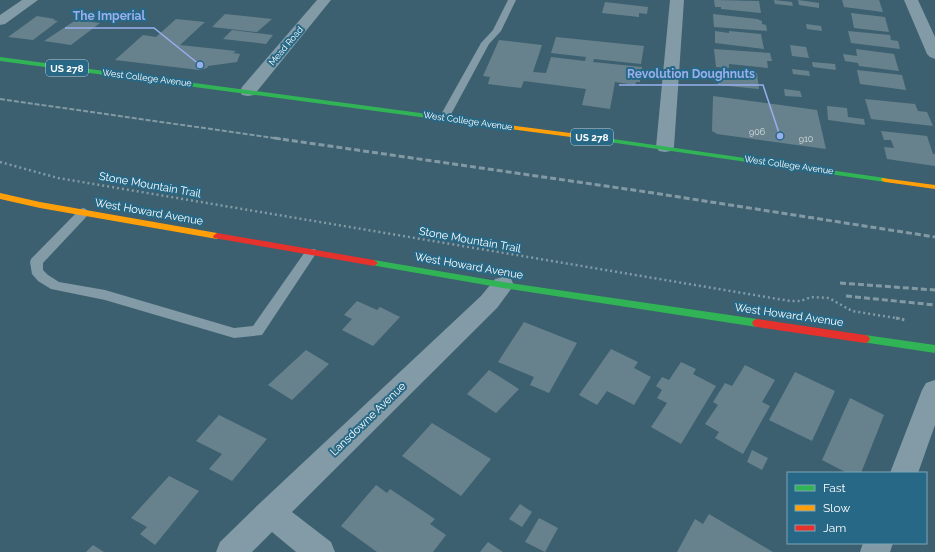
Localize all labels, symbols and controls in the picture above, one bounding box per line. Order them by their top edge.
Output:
callout: The Imperial [65,4,154,28]
text: The Imperial [73,9,145,23]
street label: Mead Road [267,24,305,67]
road number: US 278 [46,60,88,76]
callout: Revolution Doughnuts [619,61,763,85]
text: Revolution Doughnuts [627,67,755,81]
street label: West College Avenue [102,68,193,89]
street label: West College Avenue [423,110,514,132]
house number: 906 [749,127,766,137]
road number: US 278 [571,129,613,145]
house number: 910 [799,134,814,144]
street label: West College Avenue [744,154,835,176]
street label: Stone Mountain Trail [98,170,202,200]
street label: West Howard Avenue [94,196,205,228]
street label: Stone Mountain Trail [418,225,522,255]
street label: West Howard Avenue [414,250,525,282]
street label: West Howard Avenue [734,301,845,329]
street label: Lansdowne Avenue [327,379,409,458]
legend [787,472,927,544]
text: Fast [823,481,846,495]
text: Slow [823,501,850,515]
text: Jam [823,521,846,535]

